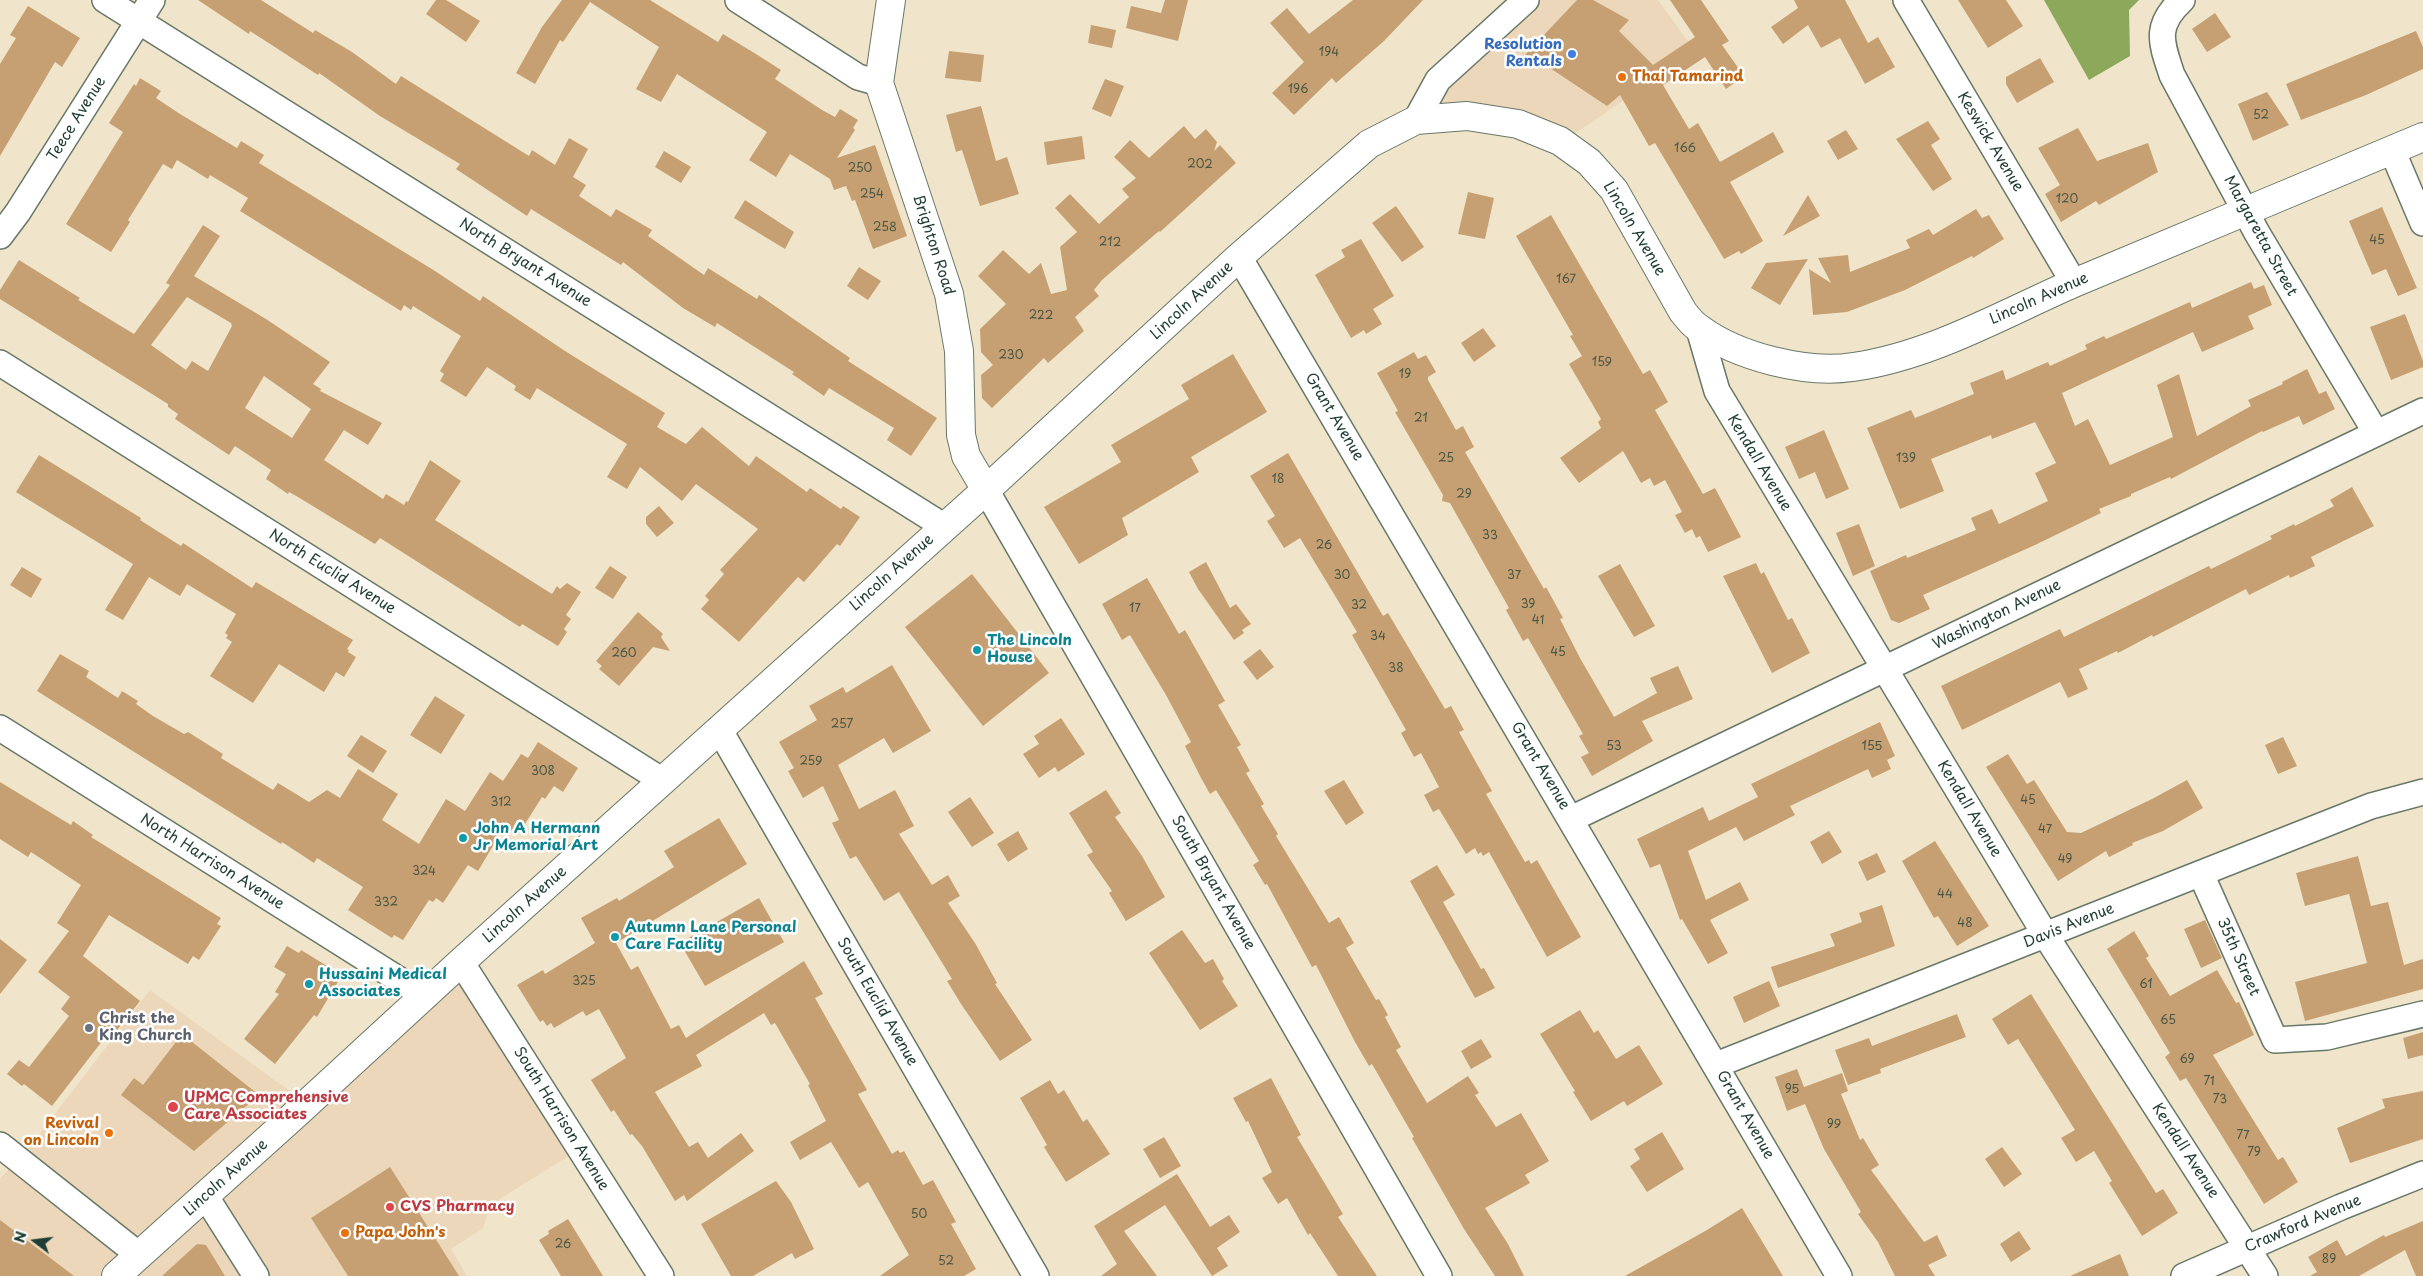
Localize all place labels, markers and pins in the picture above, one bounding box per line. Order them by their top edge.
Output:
place label: Resolution Rentals [1484,36,1562,71]
marker: Resolution Rentals [1566,48,1578,60]
place label: Thai Tamarind [1632,68,1744,86]
marker: Thai Tamarind [1616,71,1628,83]
place label: The Lincoln House [987,632,1072,667]
marker: The Lincoln House [971,644,983,656]
place label: John A Hermann Jr Memorial Art [473,820,600,855]
marker: John A Hermann Jr Memorial Art [457,832,469,844]
place label: Autumn Lane Personal Care Facility [625,919,796,954]
marker: Autumn Lane Personal Care Facility [609,931,621,943]
place label: Hussaini Medical Associates [319,966,447,1001]
marker: Hussaini Medical Associates [303,978,315,990]
place label: Christ the King Church [99,1010,192,1045]
marker: Christ the King Church [83,1022,95,1034]
place label: UPMC Comprehensive Care Associates [184,1089,349,1124]
marker: UPMC Comprehensive Care Associates [166,1100,180,1114]
place label: Revival on Lincoln [24,1115,99,1150]
marker: Revival on Lincoln [103,1127,115,1139]
place label: CVS Pharmacy [400,1198,515,1216]
marker: CVS Pharmacy [384,1201,396,1213]
place label: Papa John's [355,1224,445,1242]
marker: Papa John's [339,1227,351,1239]

